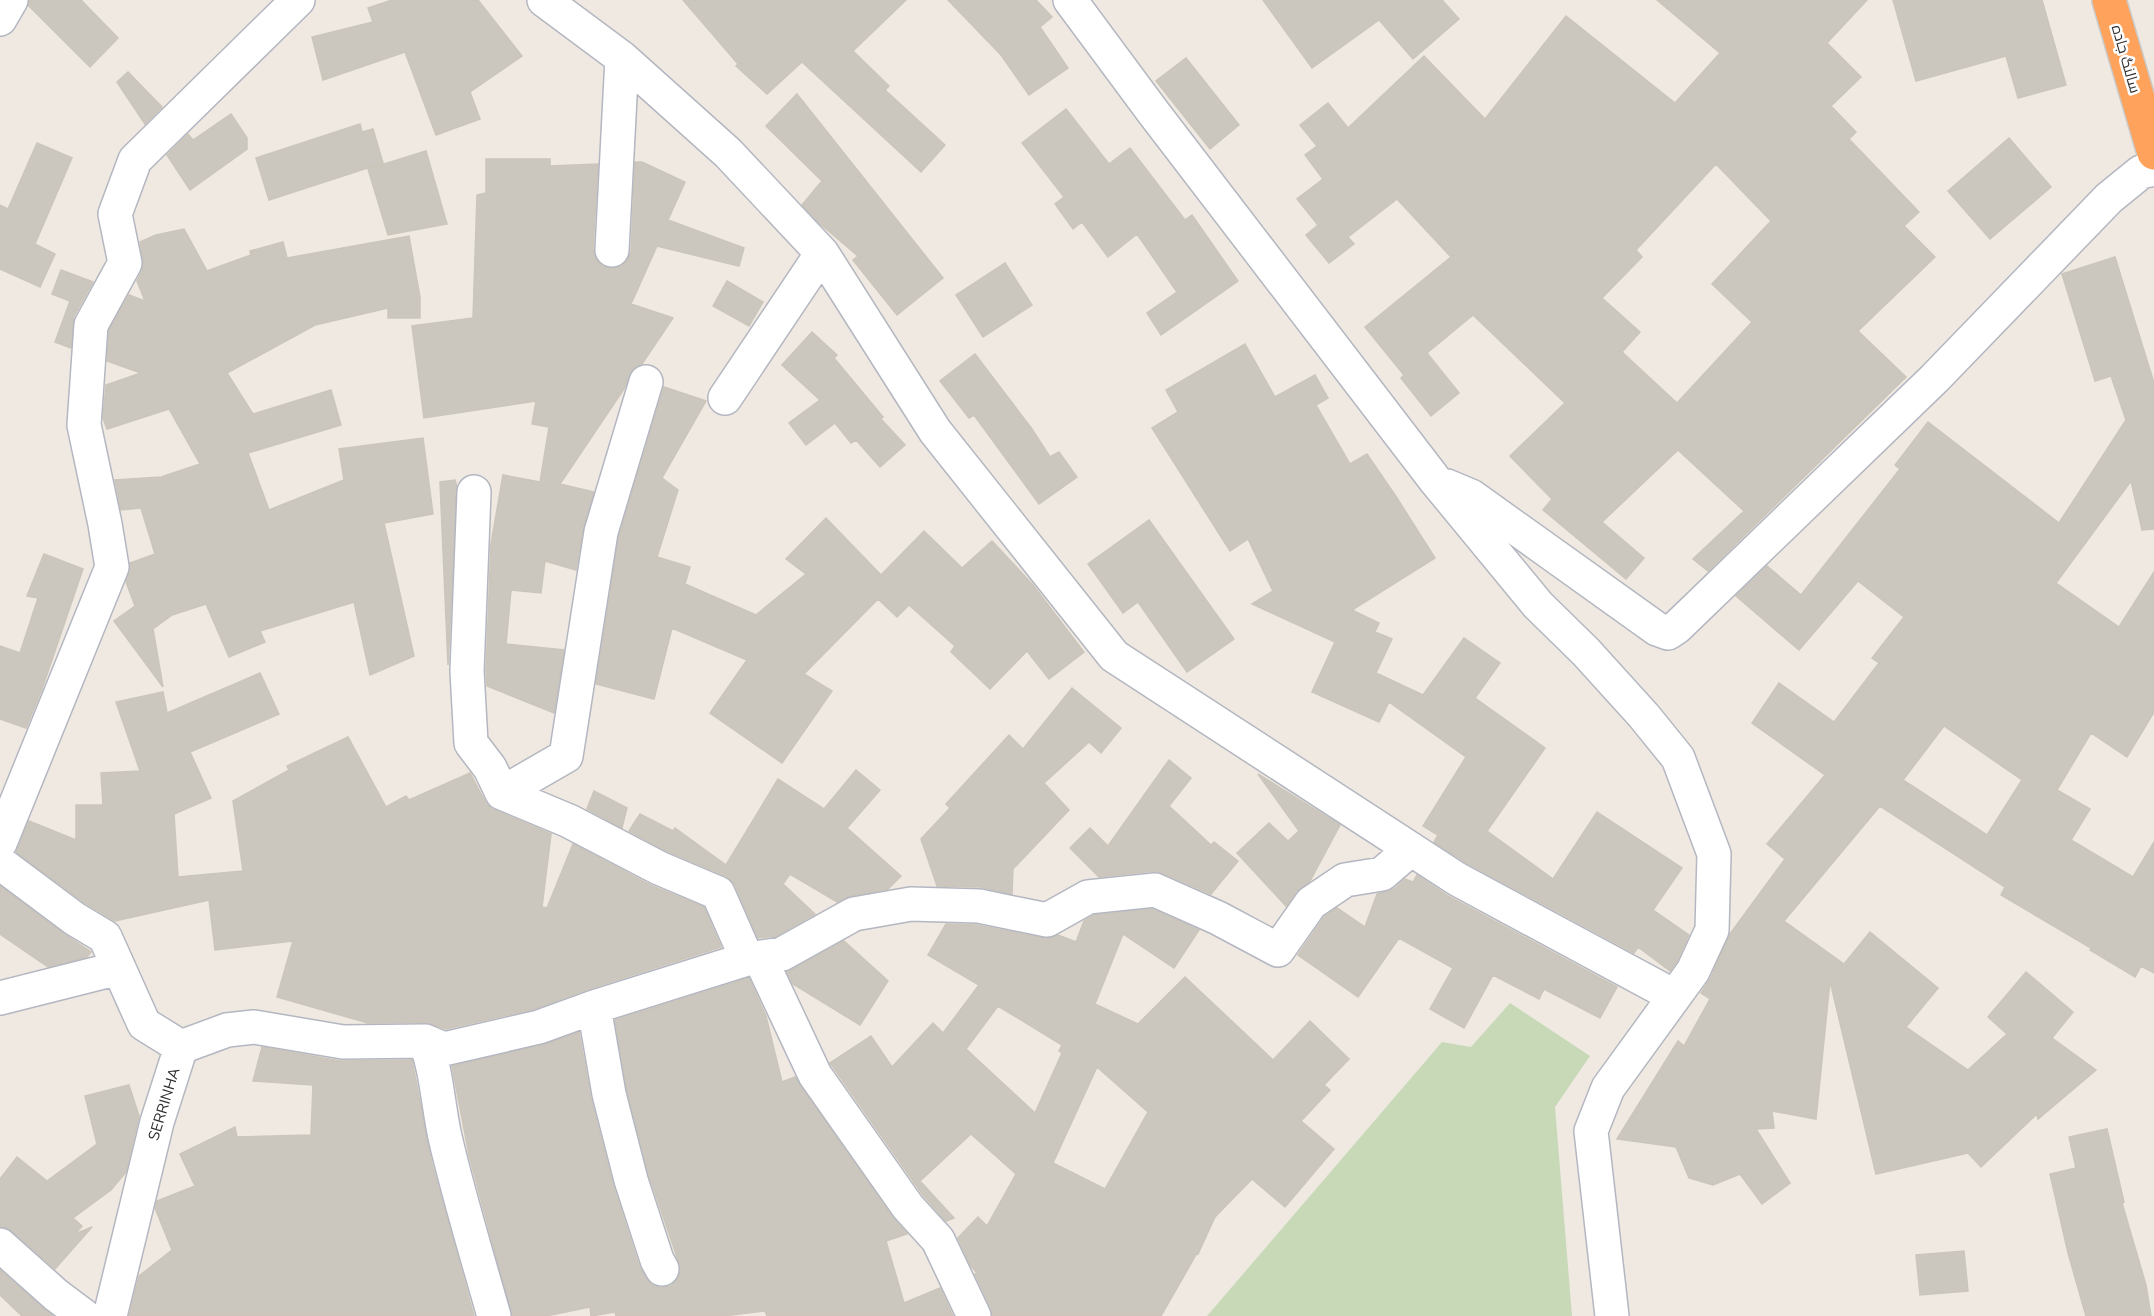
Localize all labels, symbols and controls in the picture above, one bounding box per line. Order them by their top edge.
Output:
street label: سالنگ جاده [2107,22,2145,96]
street label: SERRINHA [143,1065,185,1143]

